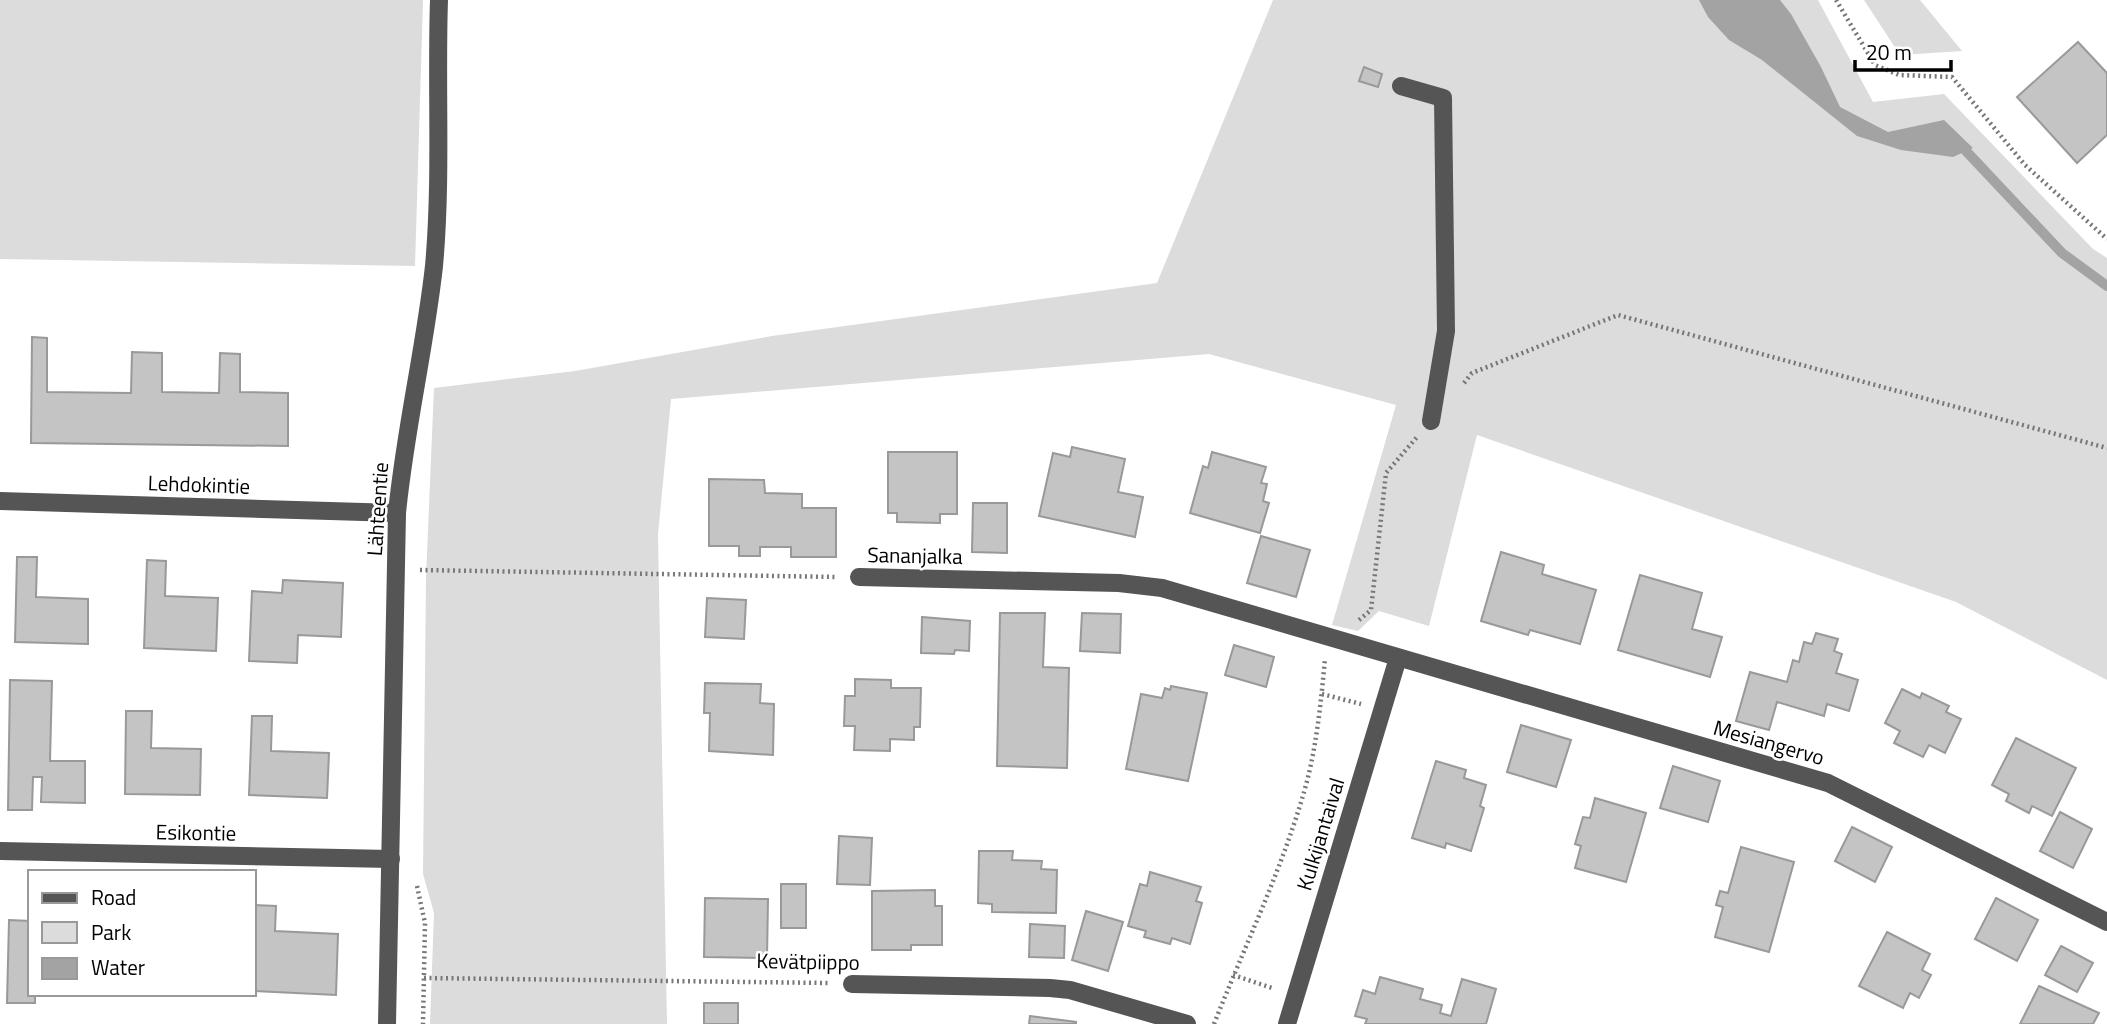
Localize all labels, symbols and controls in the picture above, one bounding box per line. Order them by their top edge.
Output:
scale bar [1855,28,1951,72]
text: 20 m [1866,36,1912,68]
street label: Lähteentie [358,461,396,557]
street label: Lehdokintie [147,466,251,502]
street label: Sananjalka [867,538,963,572]
street label: Mesiangervo [1710,711,1828,773]
street label: Kulkijantaival [1288,774,1352,894]
street label: Esikontie [155,815,237,849]
legend [28,870,256,996]
text: Road [91,881,136,913]
text: Park [91,916,131,948]
street label: Kevätpiippo [756,944,860,978]
text: Water [91,951,145,983]

